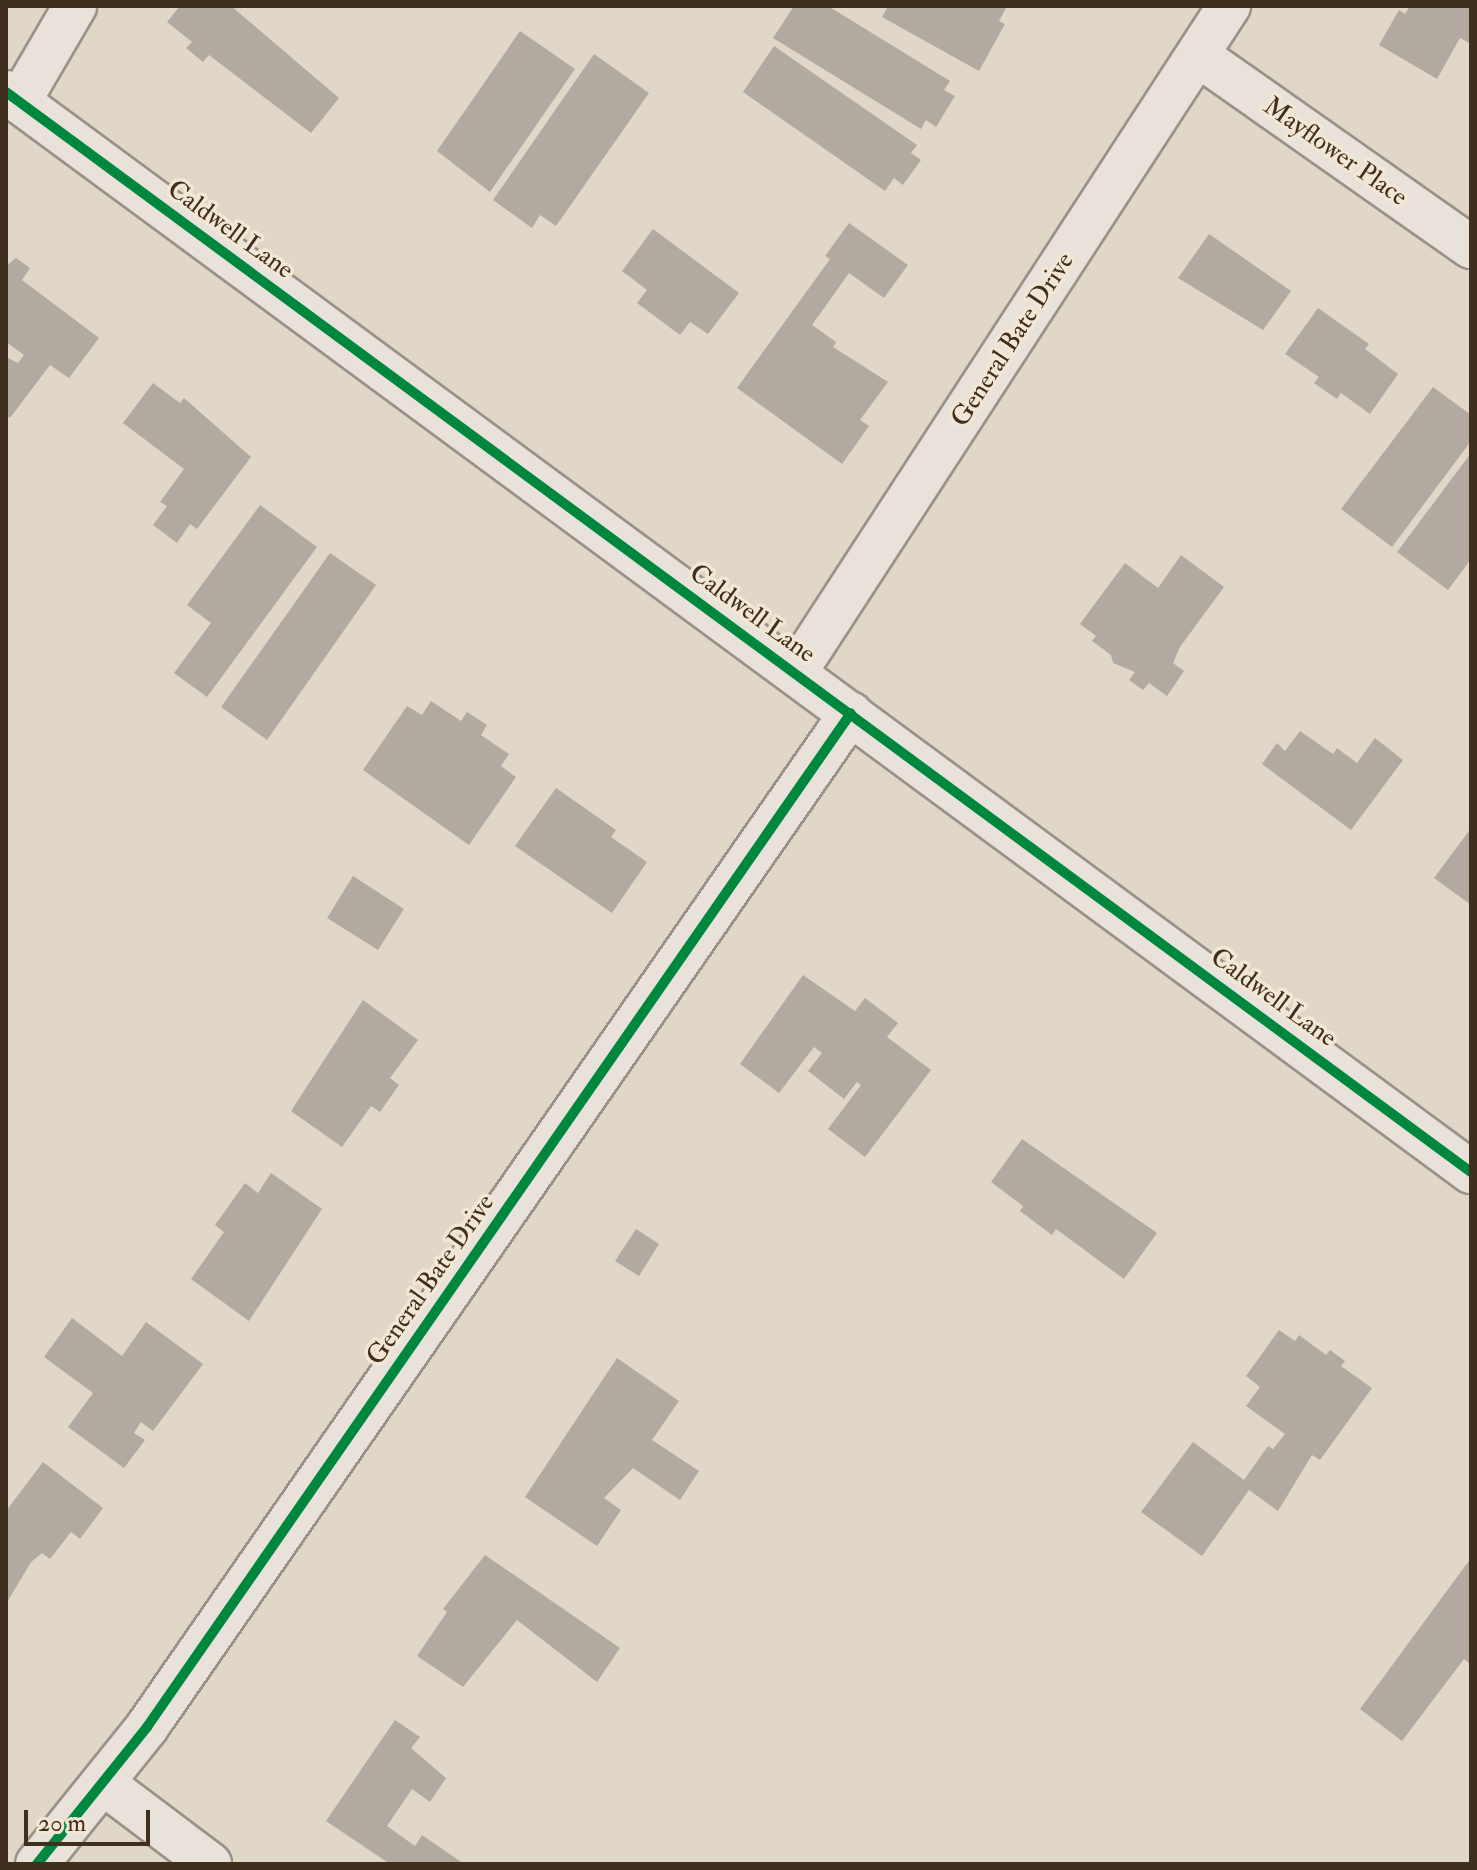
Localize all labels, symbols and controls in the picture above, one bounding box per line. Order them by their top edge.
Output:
street label: Mayflower Place [1257,91,1413,213]
street label: Caldwell Lane [161,174,299,286]
street label: General Bate Drive [945,247,1081,433]
street label: Caldwell Lane [683,558,821,670]
street label: Caldwell Lane [1204,942,1342,1054]
street label: General Bate Drive [360,1189,502,1371]
scale bar [28,1794,154,1844]
text: 20 m [38,1808,86,1839]

